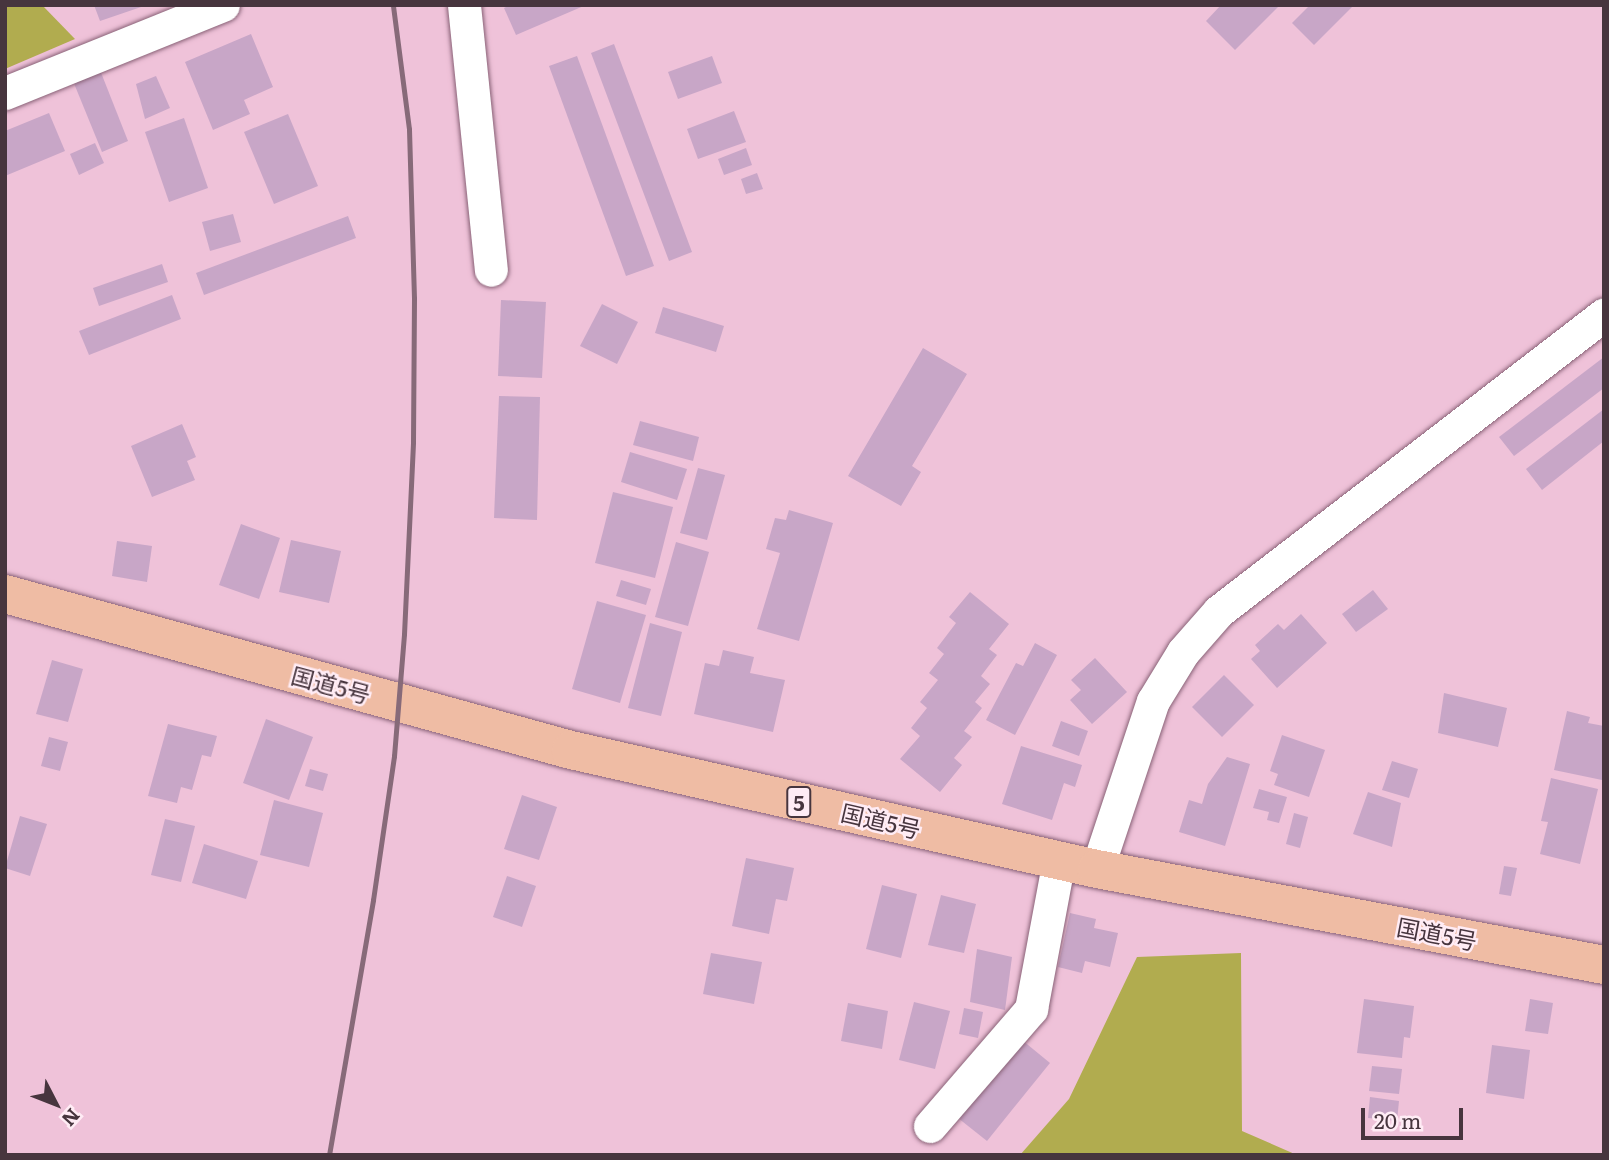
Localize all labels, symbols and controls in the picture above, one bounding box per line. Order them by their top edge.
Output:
street label: 国道5号 [288,660,374,708]
road number: 5 [785,784,813,820]
street label: 国道5号 [839,797,923,843]
street label: 国道5号 [1395,912,1479,954]
north arrow [21,1069,91,1139]
scale bar [1364,1094,1466,1138]
text: N [56,1103,87,1133]
text: 20 m [1374,1104,1421,1135]

